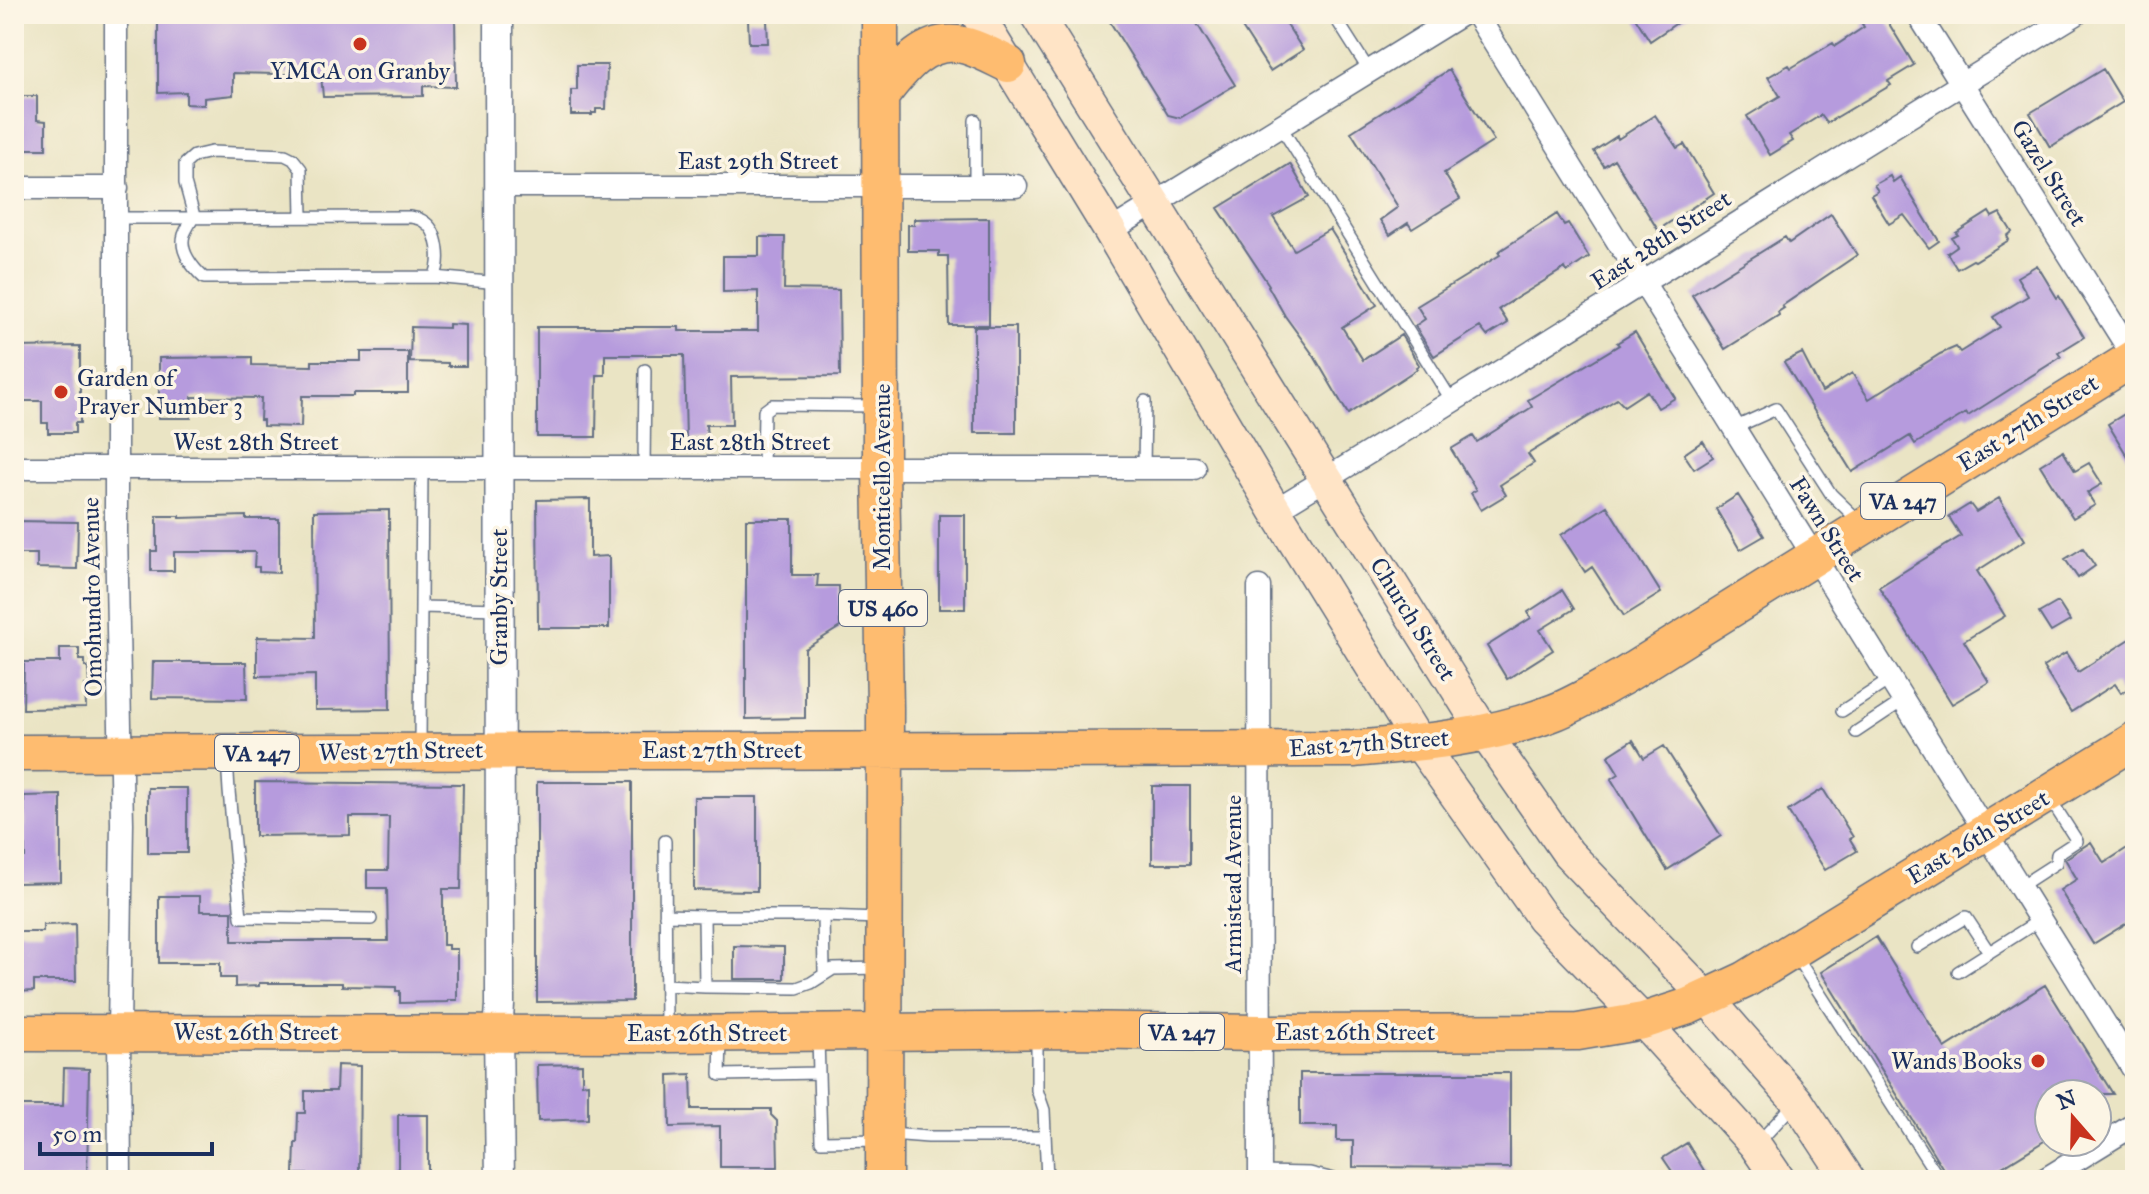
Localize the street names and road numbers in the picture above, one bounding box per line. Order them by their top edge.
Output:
street label: Gazel Street [2004,114,2094,232]
street label: East 29th Street [677,146,839,176]
street label: East 28th Street [1585,183,1737,296]
street label: East 27th Street [1952,368,2104,478]
street label: Monticello Avenue [867,383,897,571]
street label: West 28th Street [173,427,339,457]
street label: East 28th Street [670,427,831,457]
street label: Fawn Street [1783,471,1871,588]
road number: VA 247 [1861,483,1945,519]
street label: Omohundro Avenue [75,497,109,697]
street label: Granby Street [484,528,514,665]
street label: Church Street [1363,552,1463,687]
road number: US 460 [839,590,927,626]
street label: East 27th Street [1288,722,1451,764]
road number: VA 247 [215,735,299,771]
street label: West 27th Street [318,735,484,767]
street label: East 27th Street [642,735,803,765]
street label: East 26th Street [1901,783,2055,891]
street label: Armistead Avenue [1218,795,1248,974]
road number: VA 247 [1140,1014,1224,1050]
street label: West 26th Street [174,1017,339,1047]
street label: East 26th Street [1275,1017,1436,1047]
street label: East 26th Street [627,1018,788,1048]

